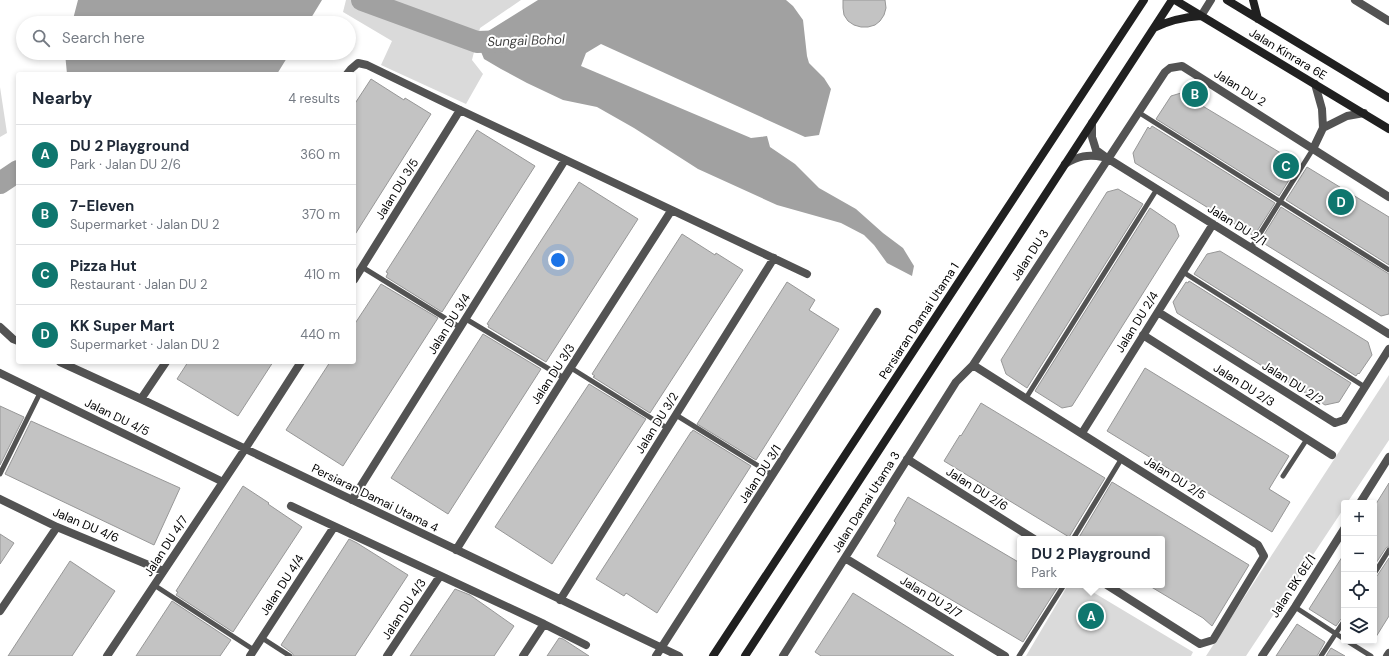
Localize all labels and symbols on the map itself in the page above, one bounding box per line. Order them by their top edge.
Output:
street label: Jalan Kinrara 6E [1246,24,1330,84]
water label: Sungai Bohol [487,31,566,50]
street label: Jalan DU 2 [1211,66,1269,110]
pin: B [1182,79,1208,109]
pin: C [1273,151,1299,181]
street label: Jalan DU 3/5 [372,155,422,223]
pin: D [1328,187,1354,217]
street label: Jalan DU 2/1 [1205,201,1269,249]
street label: Jalan DU 3 [1007,226,1053,284]
your location [548,250,568,270]
street label: Persiaran Damai Utama 1 [875,260,963,382]
street label: Jalan DU 2/4 [1112,288,1162,356]
street label: Jalan DU 3/4 [424,291,474,357]
street label: Jalan DU 3/3 [528,341,578,407]
street label: Jalan DU 2/2 [1259,358,1327,408]
street label: Jalan DU 2/3 [1210,360,1278,410]
street label: Jalan DU 3/2 [632,389,682,457]
street label: Jalan DU 4/5 [82,394,152,440]
street label: Jalan DU 3/1 [735,442,785,506]
street label: Jalan Damai Utama 3 [828,448,904,556]
street label: Jalan DU 2/5 [1141,453,1209,503]
street label: Persiaran Damai Utama 4 [309,460,441,536]
street label: Jalan DU 2/6 [943,464,1011,514]
street label: Jalan DU 4/6 [51,504,121,546]
street label: Jalan DU 4/7 [140,512,192,580]
street label: Jalan DU 4/4 [256,551,308,619]
street label: Jalan BK 6E/1 [1267,551,1319,621]
street label: Jalan DU 2/7 [897,572,965,622]
street label: Jalan DU 4/3 [378,575,430,643]
pin: A [1078,601,1104,631]

